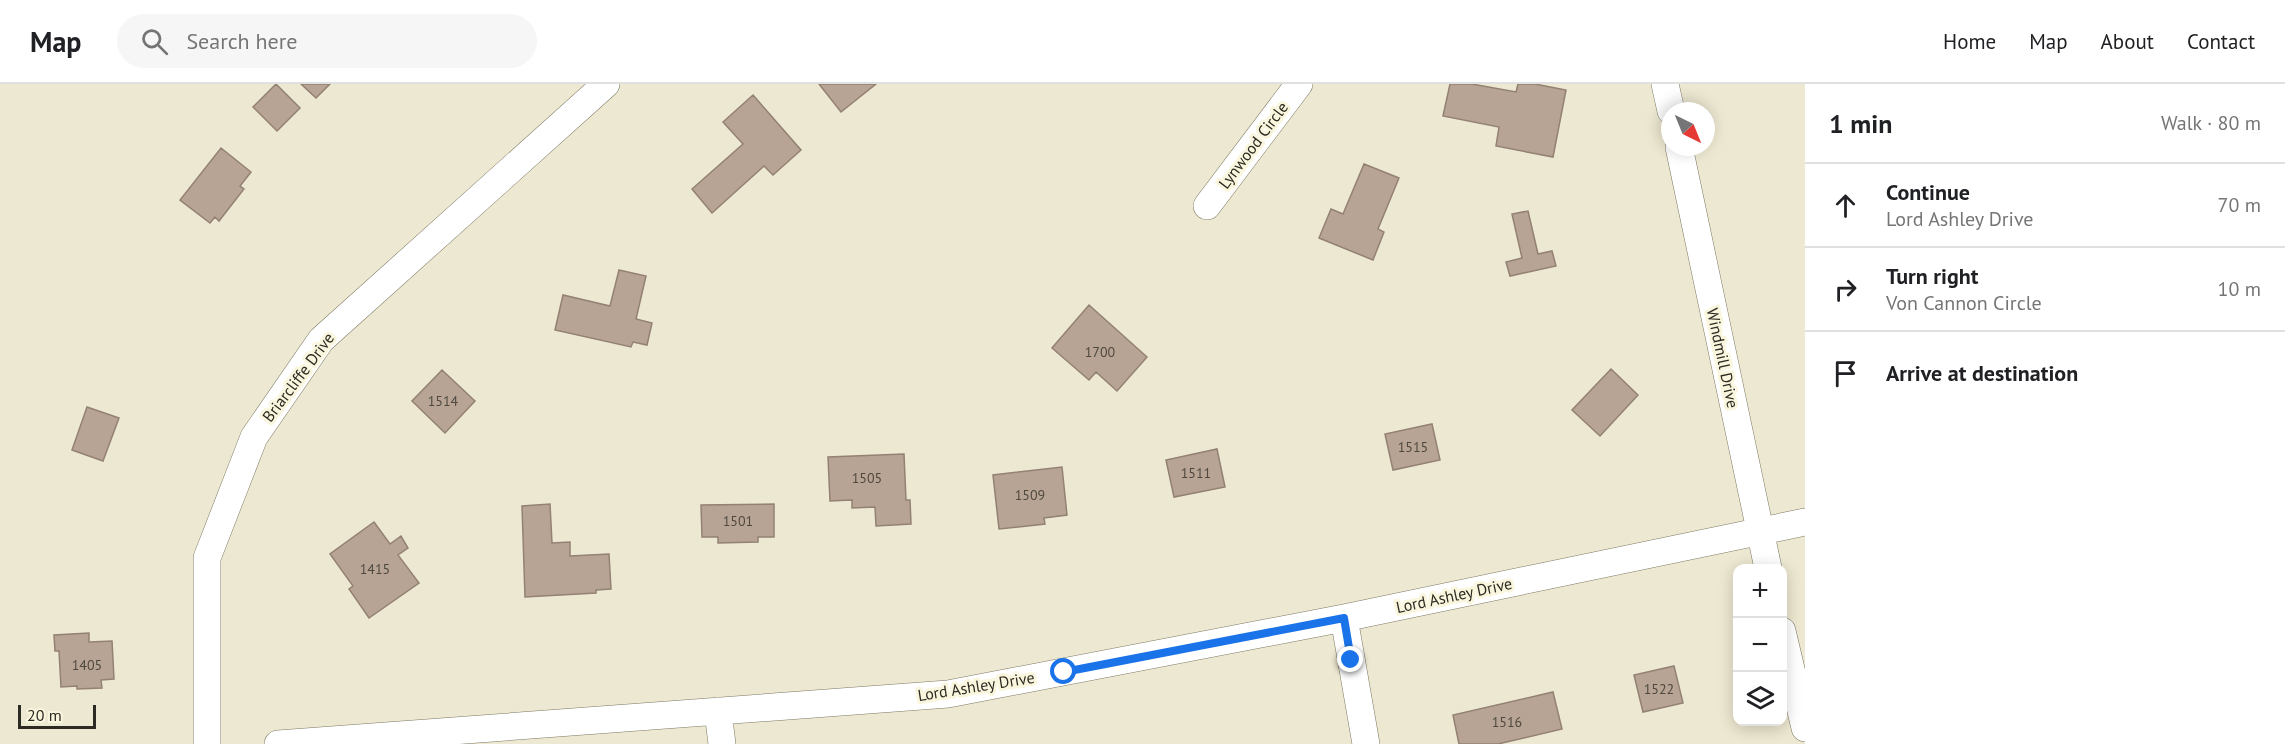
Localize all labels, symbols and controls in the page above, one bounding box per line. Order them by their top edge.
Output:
search box [117,14,537,68]
text: Map [30,23,81,60]
icon: search [138,25,171,58]
text: Search here [186,27,297,55]
text: Home [1943,28,1996,55]
text: Map [2029,28,2068,55]
text: About [2101,28,2154,55]
text: Contact [2187,28,2255,55]
street label: Lynwood Circle [1214,98,1292,192]
north arrow [1661,102,1715,156]
text: 1 min [1829,107,1892,140]
text: Walk · 80 m [2161,110,2261,136]
text: Continue [1886,178,1970,206]
icon: ahead [1829,189,1862,222]
text: 70 m [2218,192,2261,218]
text: Lord Ashley Drive [1886,206,2034,232]
text: Turn right [1886,262,1978,290]
icon: right [1829,273,1862,306]
text: 10 m [2218,276,2261,302]
text: Von Cannon Circle [1886,290,2042,316]
street label: Windmill Drive [1703,306,1743,410]
street label: Briarcliffe Drive [258,328,338,426]
house number: 1700 [1085,343,1116,361]
icon: arrive [1829,357,1862,390]
text: Arrive at destination [1886,359,2078,387]
house number: 1514 [428,392,459,410]
house number: 1515 [1398,438,1428,456]
house number: 1511 [1181,464,1211,482]
house number: 1505 [852,469,882,487]
house number: 1509 [1015,486,1045,504]
house number: 1501 [723,512,753,530]
house number: 1415 [360,560,390,578]
map controls [1733,564,1787,726]
button: + [1733,564,1787,618]
street label: Lord Ashley Drive [1394,573,1514,617]
button: − [1733,618,1787,672]
route end [1337,646,1363,672]
house number: 1405 [72,656,102,674]
route start [1050,658,1076,684]
street label: Lord Ashley Drive [916,667,1036,705]
button: layers [1733,672,1787,726]
house number: 1522 [1644,680,1674,698]
scale bar [18,702,96,730]
text: 20 m [27,705,62,725]
house number: 1516 [1492,713,1522,731]

